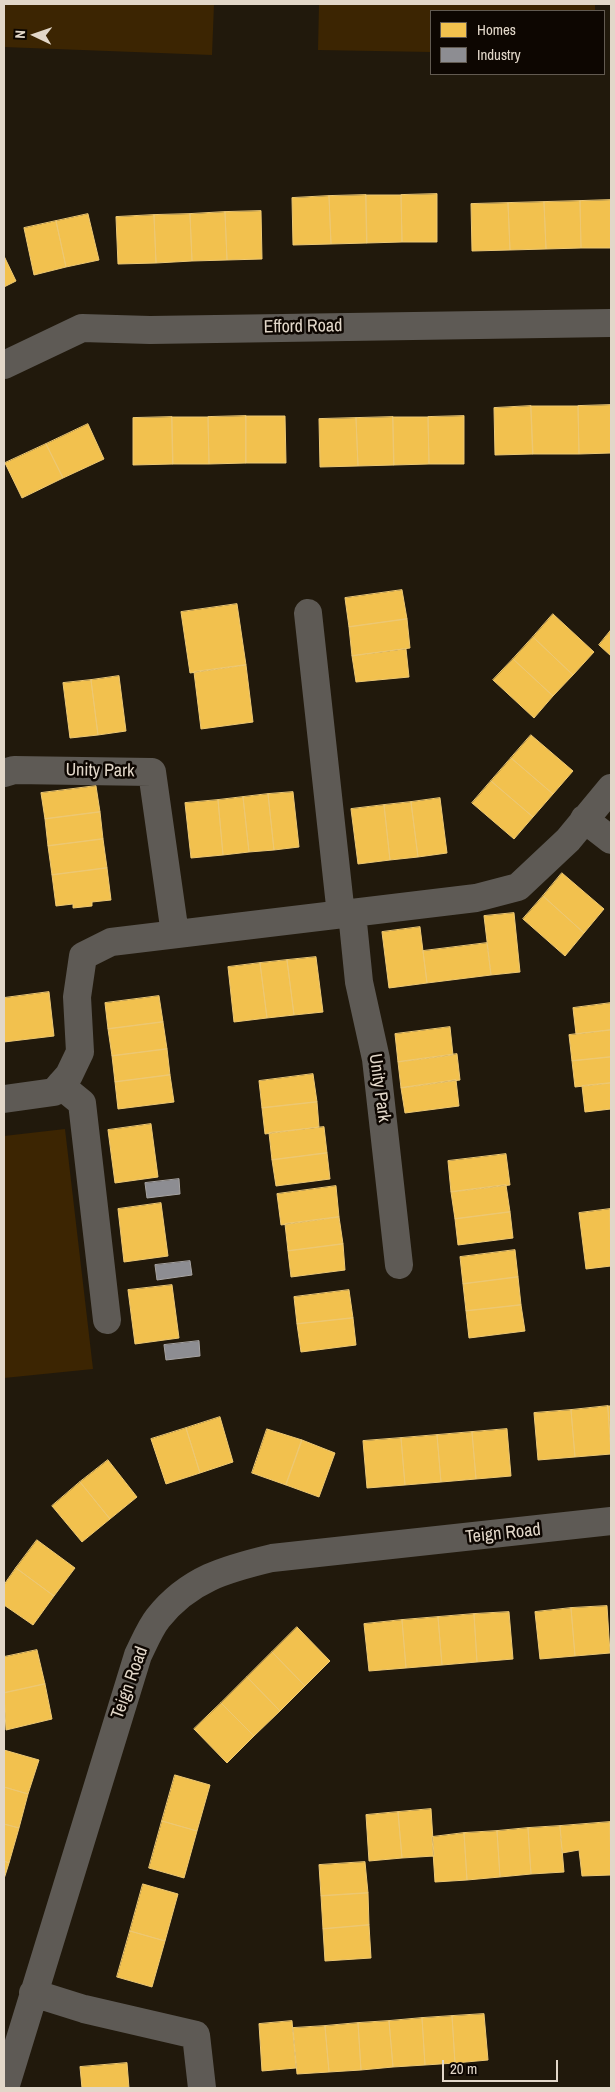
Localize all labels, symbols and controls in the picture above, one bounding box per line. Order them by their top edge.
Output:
north arrow [10,10,60,60]
legend [430,10,605,75]
text: Homes [477,19,516,40]
text: N [11,30,29,39]
text: Industry [477,44,521,65]
street label: Efford Road [264,316,342,338]
street label: Unity Park [65,760,135,782]
street label: Unity Park [364,1052,394,1124]
street label: Teign Road [464,1519,542,1549]
street label: Teign Road [107,1644,153,1722]
scale bar [445,2050,561,2082]
text: 20 m [450,2058,477,2079]

